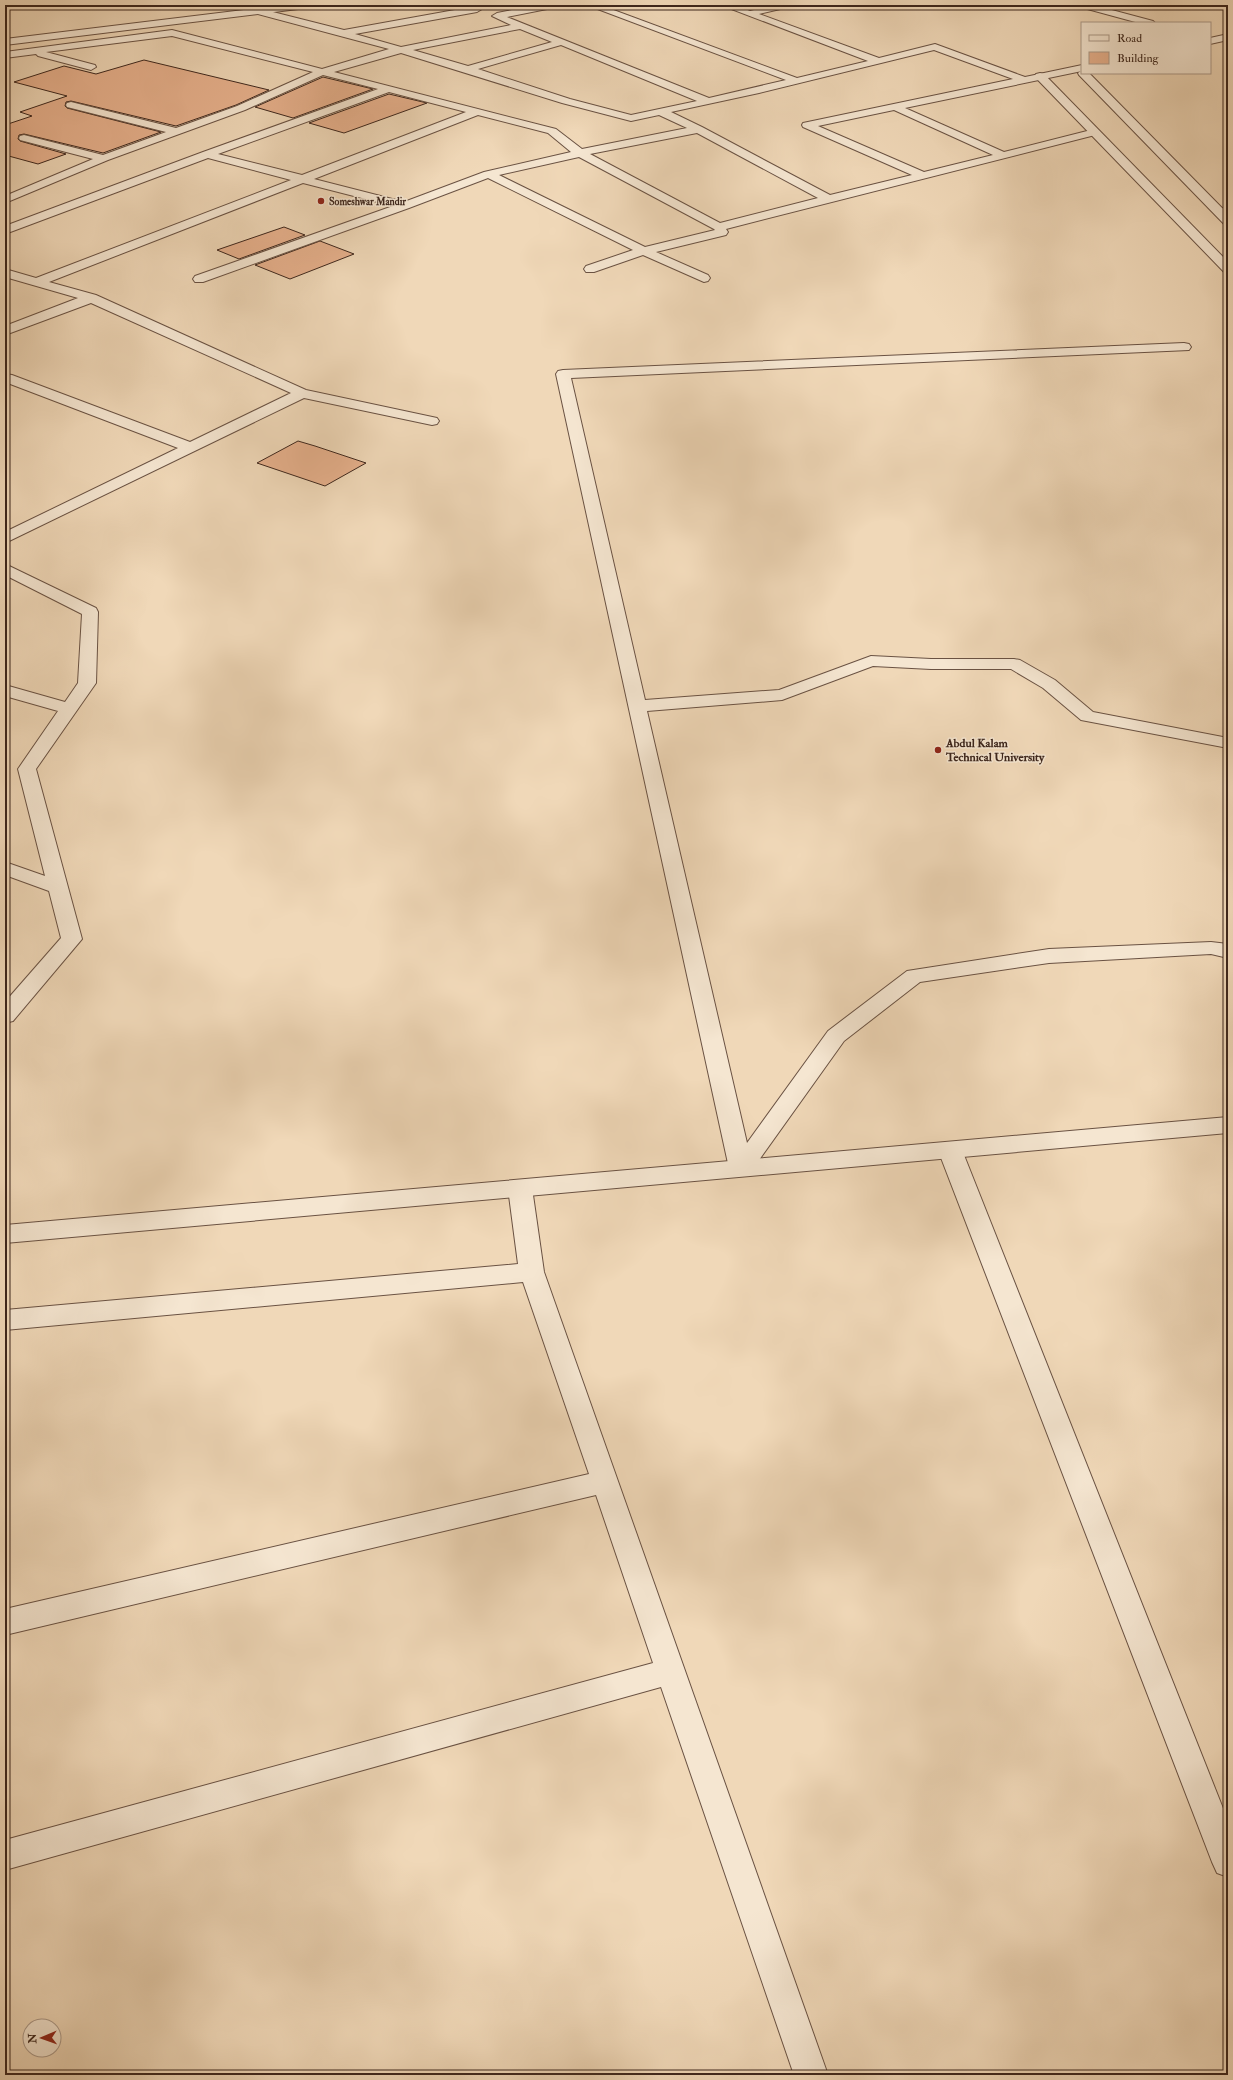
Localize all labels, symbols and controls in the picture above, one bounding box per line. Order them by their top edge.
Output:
legend [1081,22,1211,74]
text: Road [1117,31,1142,46]
text: Building [1117,51,1160,66]
marker: Someshwar Mandir [316,196,326,206]
place label: Someshwar Mandir [329,196,406,208]
place label: Abdul Kalam Technical University [945,736,1045,765]
marker: Abdul Kalam Technical University [933,745,943,755]
north arrow [22,2018,62,2058]
text: N [26,2032,39,2044]

